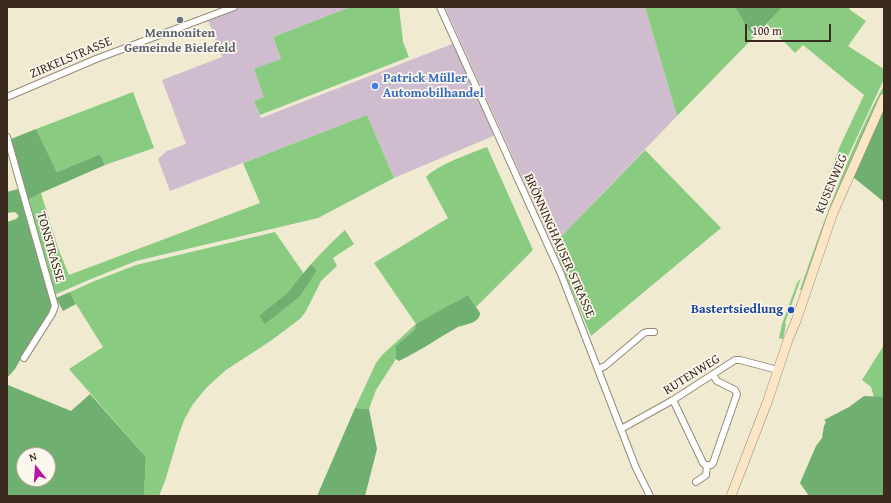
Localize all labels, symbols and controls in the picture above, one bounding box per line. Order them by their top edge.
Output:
marker: Mennoniten Gemeinde Bielefeld [175,15,185,25]
scale bar [747,16,833,42]
text: 100 m [752,22,782,39]
place label: Mennoniten Gemeinde Bielefeld [124,26,236,57]
street label: ZIRKELSTRASSE [28,34,114,82]
place label: Patrick Müller Automobilhandel [383,71,484,102]
marker: Patrick Müller Automobilhandel [370,81,380,91]
street label: KUSENWEG [813,152,851,216]
street label: BRÖNNINGHAUSER STRASSE [520,172,598,320]
street label: TONSTRASSE [33,210,67,284]
place label: Bastertsiedlung [691,302,783,318]
marker: Bastertsiedlung [786,305,796,315]
street label: RUTENWEG [661,352,723,398]
north arrow [16,447,56,487]
text: N [27,448,39,465]

